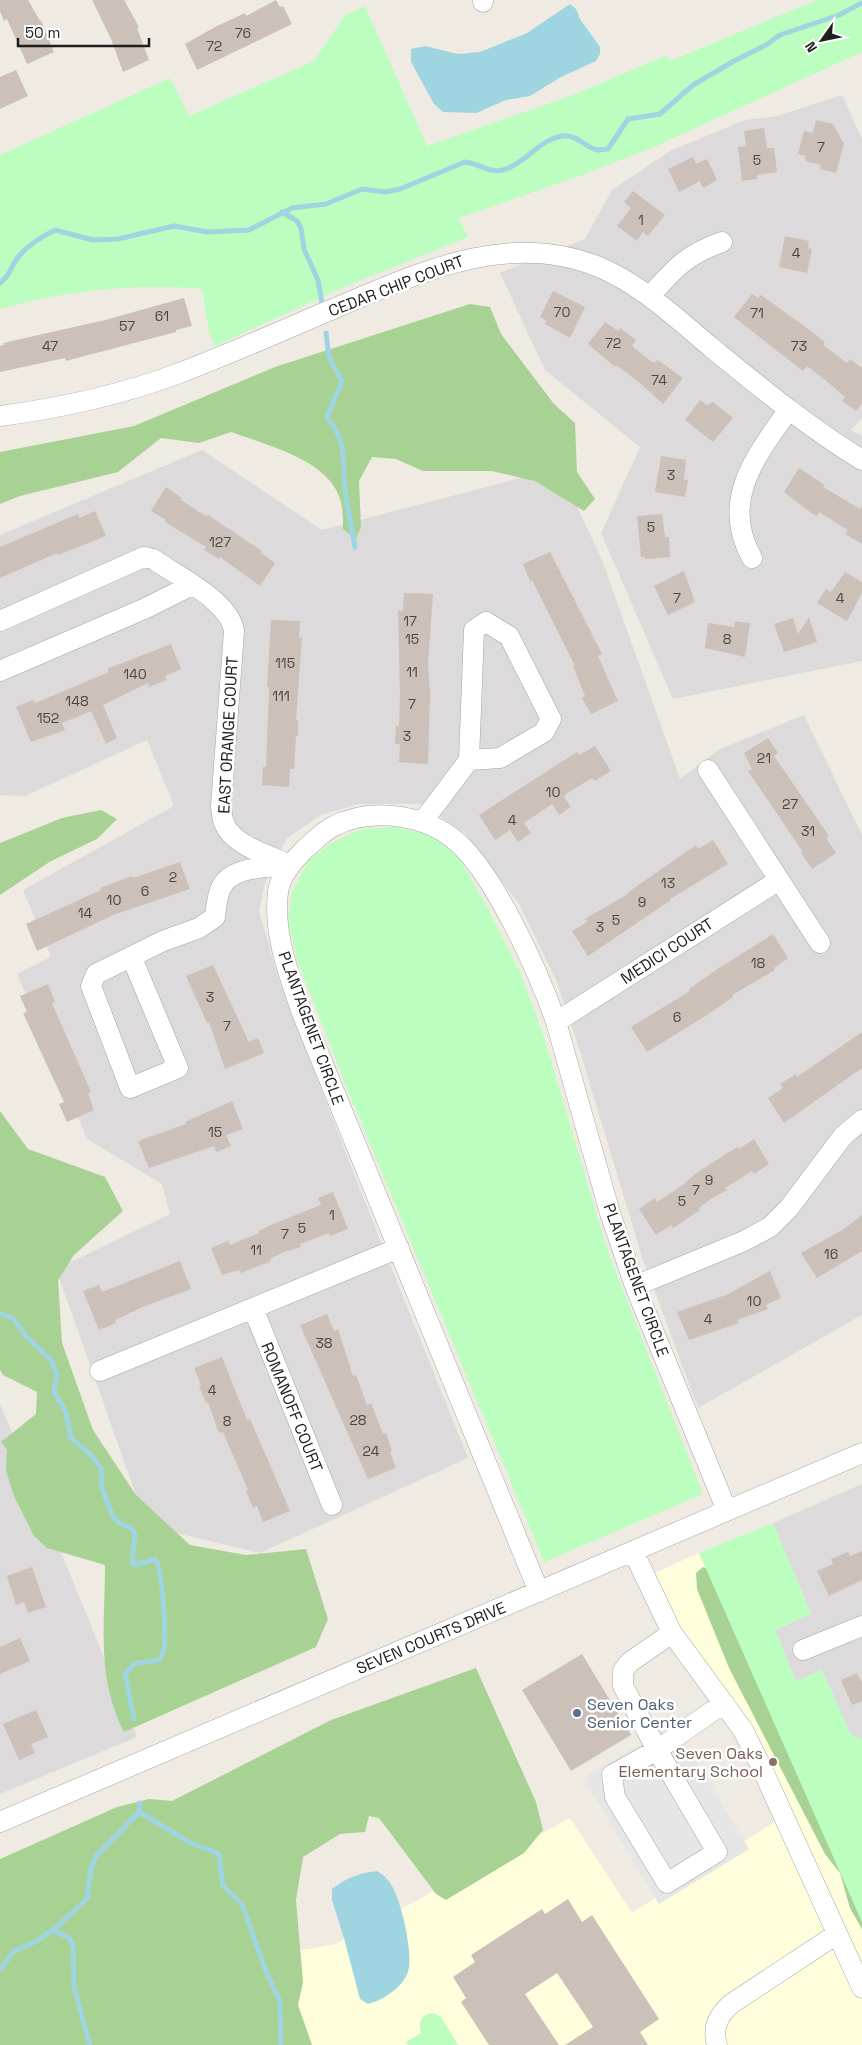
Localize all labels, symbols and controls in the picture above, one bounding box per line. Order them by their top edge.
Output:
scale bar [18,15,149,47]
north arrow [797,15,847,65]
text: 50 m [25,23,60,42]
house number: 76 [235,24,251,42]
house number: 72 [206,37,222,55]
text: N [801,38,821,56]
house number: 7 [817,138,825,156]
house number: 5 [753,151,761,169]
house number: 1 [638,211,644,229]
house number: 4 [792,244,801,262]
street label: CEDAR CHIP COURT [325,251,467,321]
house number: 70 [554,303,570,321]
house number: 71 [750,304,764,322]
house number: 61 [155,307,169,325]
house number: 57 [119,317,135,335]
house number: 72 [605,334,621,352]
house number: 47 [42,337,58,355]
house number: 73 [791,337,807,355]
house number: 74 [651,371,667,389]
house number: 3 [667,466,675,484]
house number: 5 [647,518,655,536]
house number: 127 [209,533,231,551]
house number: 7 [673,589,681,607]
house number: 4 [836,589,845,607]
house number: 17 [403,612,417,630]
house number: 15 [405,630,419,648]
house number: 8 [723,630,732,648]
house number: 115 [275,654,295,672]
street label: EAST ORANGE COURT [213,656,243,814]
house number: 11 [406,663,418,681]
house number: 140 [123,665,147,683]
house number: 111 [272,687,290,705]
house number: 148 [65,692,89,710]
house number: 7 [408,695,416,713]
house number: 152 [37,709,59,727]
house number: 3 [403,727,411,745]
house number: 21 [757,749,771,767]
house number: 10 [546,783,560,801]
house number: 27 [782,795,798,813]
house number: 4 [508,811,517,829]
house number: 31 [801,822,815,840]
house number: 2 [169,868,177,886]
house number: 13 [661,874,675,892]
house number: 6 [141,882,149,900]
house number: 10 [107,891,121,909]
house number: 9 [638,893,646,911]
house number: 14 [78,904,93,922]
house number: 5 [612,911,620,929]
street label: MEDICI COURT [617,913,717,989]
house number: 3 [596,918,604,936]
street label: PLANTAGENET CIRCLE [273,948,349,1108]
house number: 18 [751,954,766,972]
house number: 3 [206,988,214,1006]
house number: 6 [673,1008,681,1026]
house number: 7 [223,1017,231,1035]
house number: 15 [208,1123,222,1141]
house number: 9 [705,1171,713,1189]
house number: 7 [692,1181,700,1199]
house number: 5 [678,1192,686,1210]
street label: PLANTAGENET CIRCLE [598,1200,674,1360]
house number: 1 [329,1206,335,1224]
house number: 5 [298,1219,306,1237]
house number: 7 [281,1225,289,1243]
house number: 11 [250,1241,262,1259]
house number: 16 [824,1245,838,1263]
house number: 10 [747,1292,761,1310]
house number: 4 [704,1310,713,1328]
house number: 38 [315,1334,333,1352]
street label: ROMANOFF COURT [256,1339,328,1475]
house number: 4 [208,1381,217,1399]
house number: 28 [349,1411,367,1429]
house number: 8 [223,1412,232,1430]
house number: 24 [363,1442,380,1460]
street label: SEVEN COURTS DRIVE [353,1597,509,1679]
place label: Seven Oaks Senior Center [587,1694,692,1733]
marker: Seven Oaks Senior Center [571,1707,583,1719]
place label: Seven Oaks Elementary School [618,1743,763,1782]
marker: Seven Oaks Elementary School [767,1756,779,1768]

